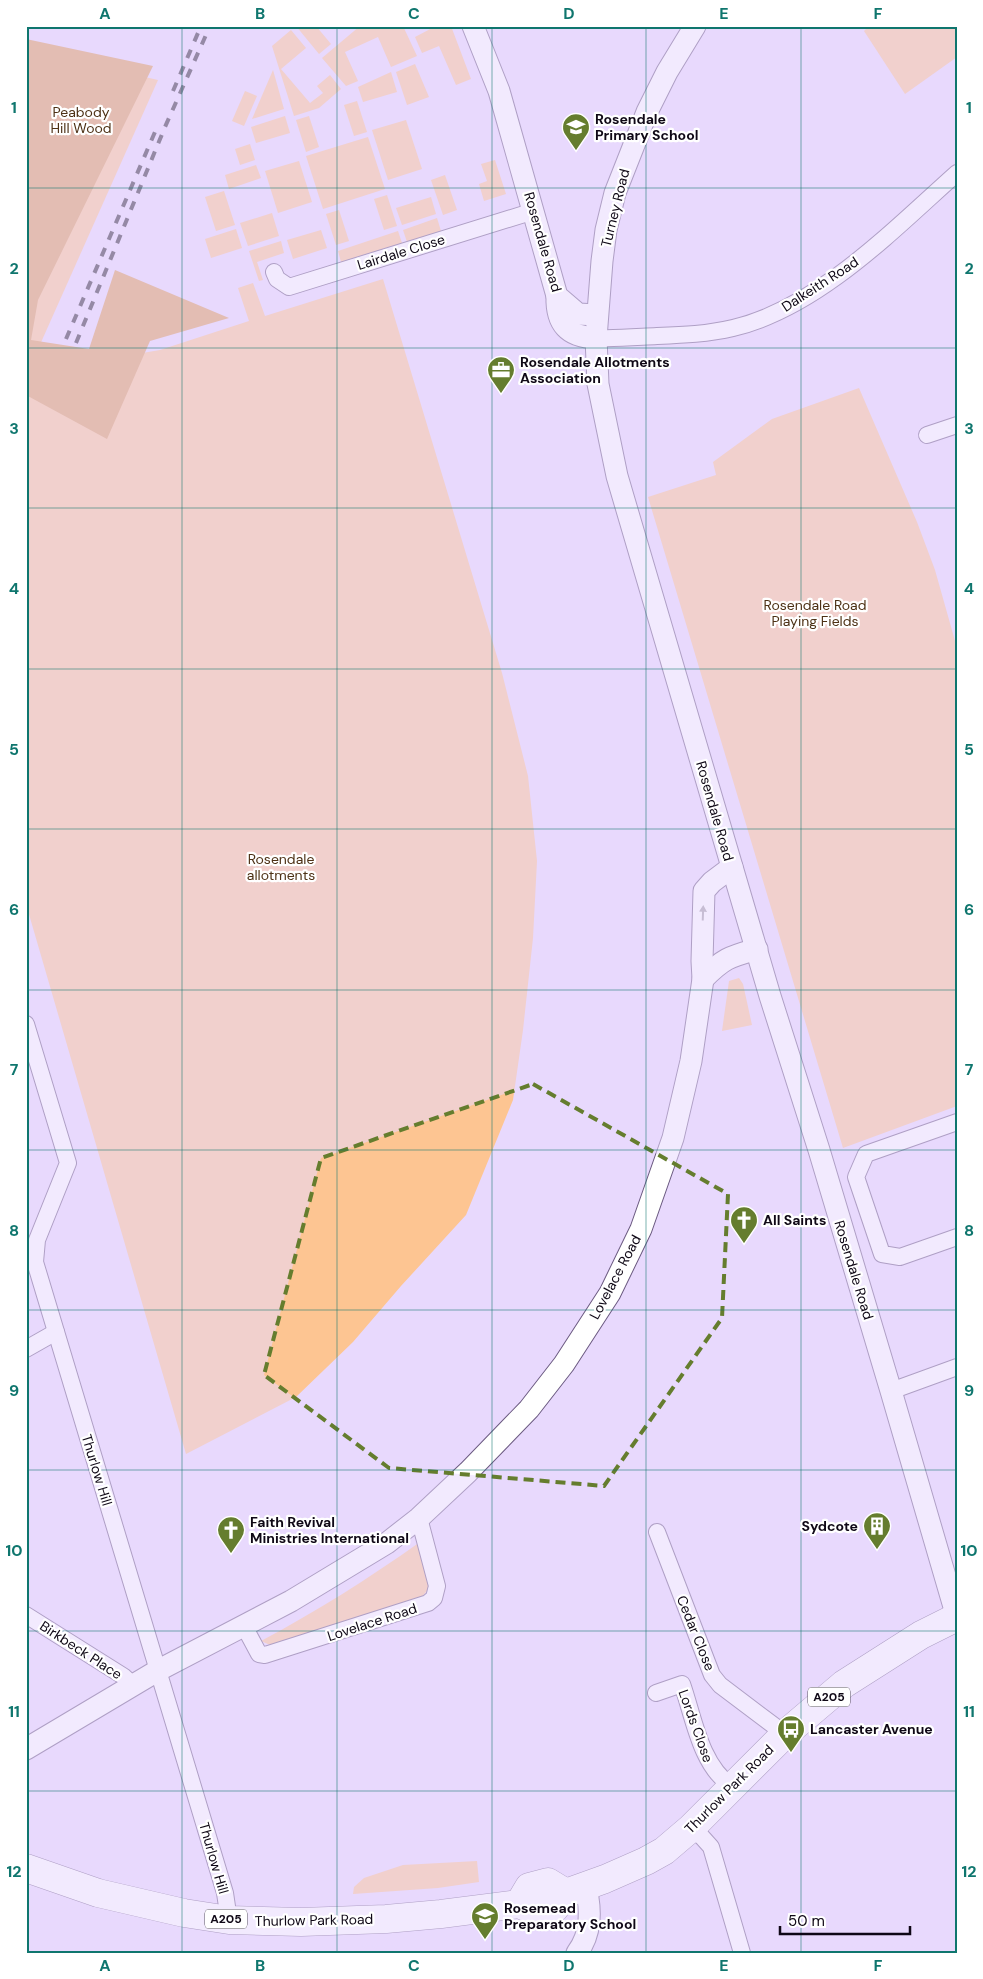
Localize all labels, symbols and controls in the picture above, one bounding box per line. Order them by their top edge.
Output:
text: A [99,3,111,24]
text: B [255,3,265,24]
text: C [408,3,420,24]
text: D [563,3,575,24]
text: E [719,3,729,24]
text: F [874,3,883,24]
text: 1 [11,97,17,118]
text: 1 [966,97,972,118]
park label: Peabody Hill Wood [50,103,112,137]
place label: Rosendale Primary School [595,110,698,144]
school or university icon: Rosendale Primary School [561,112,591,151]
street label: Turney Road [597,167,633,249]
street label: Rosendale Road [520,190,566,294]
street label: Lairdale Close [355,230,447,274]
street label: Dalkeith Road [778,252,862,316]
text: 2 [9,258,19,279]
text: 2 [964,258,974,279]
place label: Rosendale Allotments Association [520,353,670,387]
office icon: Rosendale Allotments Association [486,355,516,394]
text: 3 [9,418,19,439]
text: 3 [964,418,974,439]
text: 4 [9,578,19,599]
text: 4 [964,578,974,599]
park label: Rosendale Road Playing Fields [764,596,867,630]
text: 5 [9,739,19,760]
text: 5 [964,739,974,760]
street label: Rosendale Road [692,759,738,863]
park label: Rosendale allotments [247,850,315,884]
text: 6 [9,899,19,920]
text: 6 [964,899,974,920]
one-way arrow [700,905,708,921]
text: 7 [10,1059,19,1080]
text: 7 [965,1059,974,1080]
church icon: All Saints [729,1205,759,1244]
place label: All Saints [763,1211,826,1229]
street label: Rosendale Road [830,1218,878,1322]
text: 8 [9,1220,19,1241]
text: 8 [964,1220,974,1241]
street label: Lovelace Road [585,1232,645,1322]
text: 9 [9,1380,19,1401]
text: 9 [964,1380,974,1401]
street label: Thurlow Hill [78,1432,116,1508]
building icon: Sydcote [862,1511,892,1550]
place label: Faith Revival Ministries International [250,1513,409,1547]
church icon: Faith Revival Ministries International [216,1515,246,1554]
place label: Sydcote [801,1517,858,1535]
text: 10 [5,1540,23,1561]
text: 10 [960,1540,978,1561]
street label: Cedar Close [673,1593,719,1673]
street label: Lovelace Road [325,1599,419,1645]
street label: Birkbeck Place [37,1617,126,1683]
street label: Lords Close [674,1687,718,1765]
road number: A205 [808,1688,850,1706]
text: 11 [8,1701,20,1722]
text: 11 [963,1701,975,1722]
bus stop icon: Lancaster Avenue [776,1714,806,1753]
place label: Lancaster Avenue [810,1720,933,1738]
street label: Thurlow Park Road [681,1741,777,1837]
street label: Thurlow Hill [195,1820,233,1896]
text: 12 [6,1861,22,1882]
text: 12 [961,1861,977,1882]
place label: Rosemead Preparatory School [504,1899,636,1933]
school or university icon: Rosemead Preparatory School [470,1901,500,1940]
scale bar [780,1904,910,1936]
road number: A205 [205,1910,247,1928]
street label: Thurlow Park Road [255,1910,373,1930]
text: 50 m [788,1911,825,1931]
text: A [99,1955,111,1976]
text: B [255,1955,265,1976]
text: C [408,1955,420,1976]
text: D [563,1955,575,1976]
text: E [719,1955,729,1976]
text: F [874,1955,883,1976]

